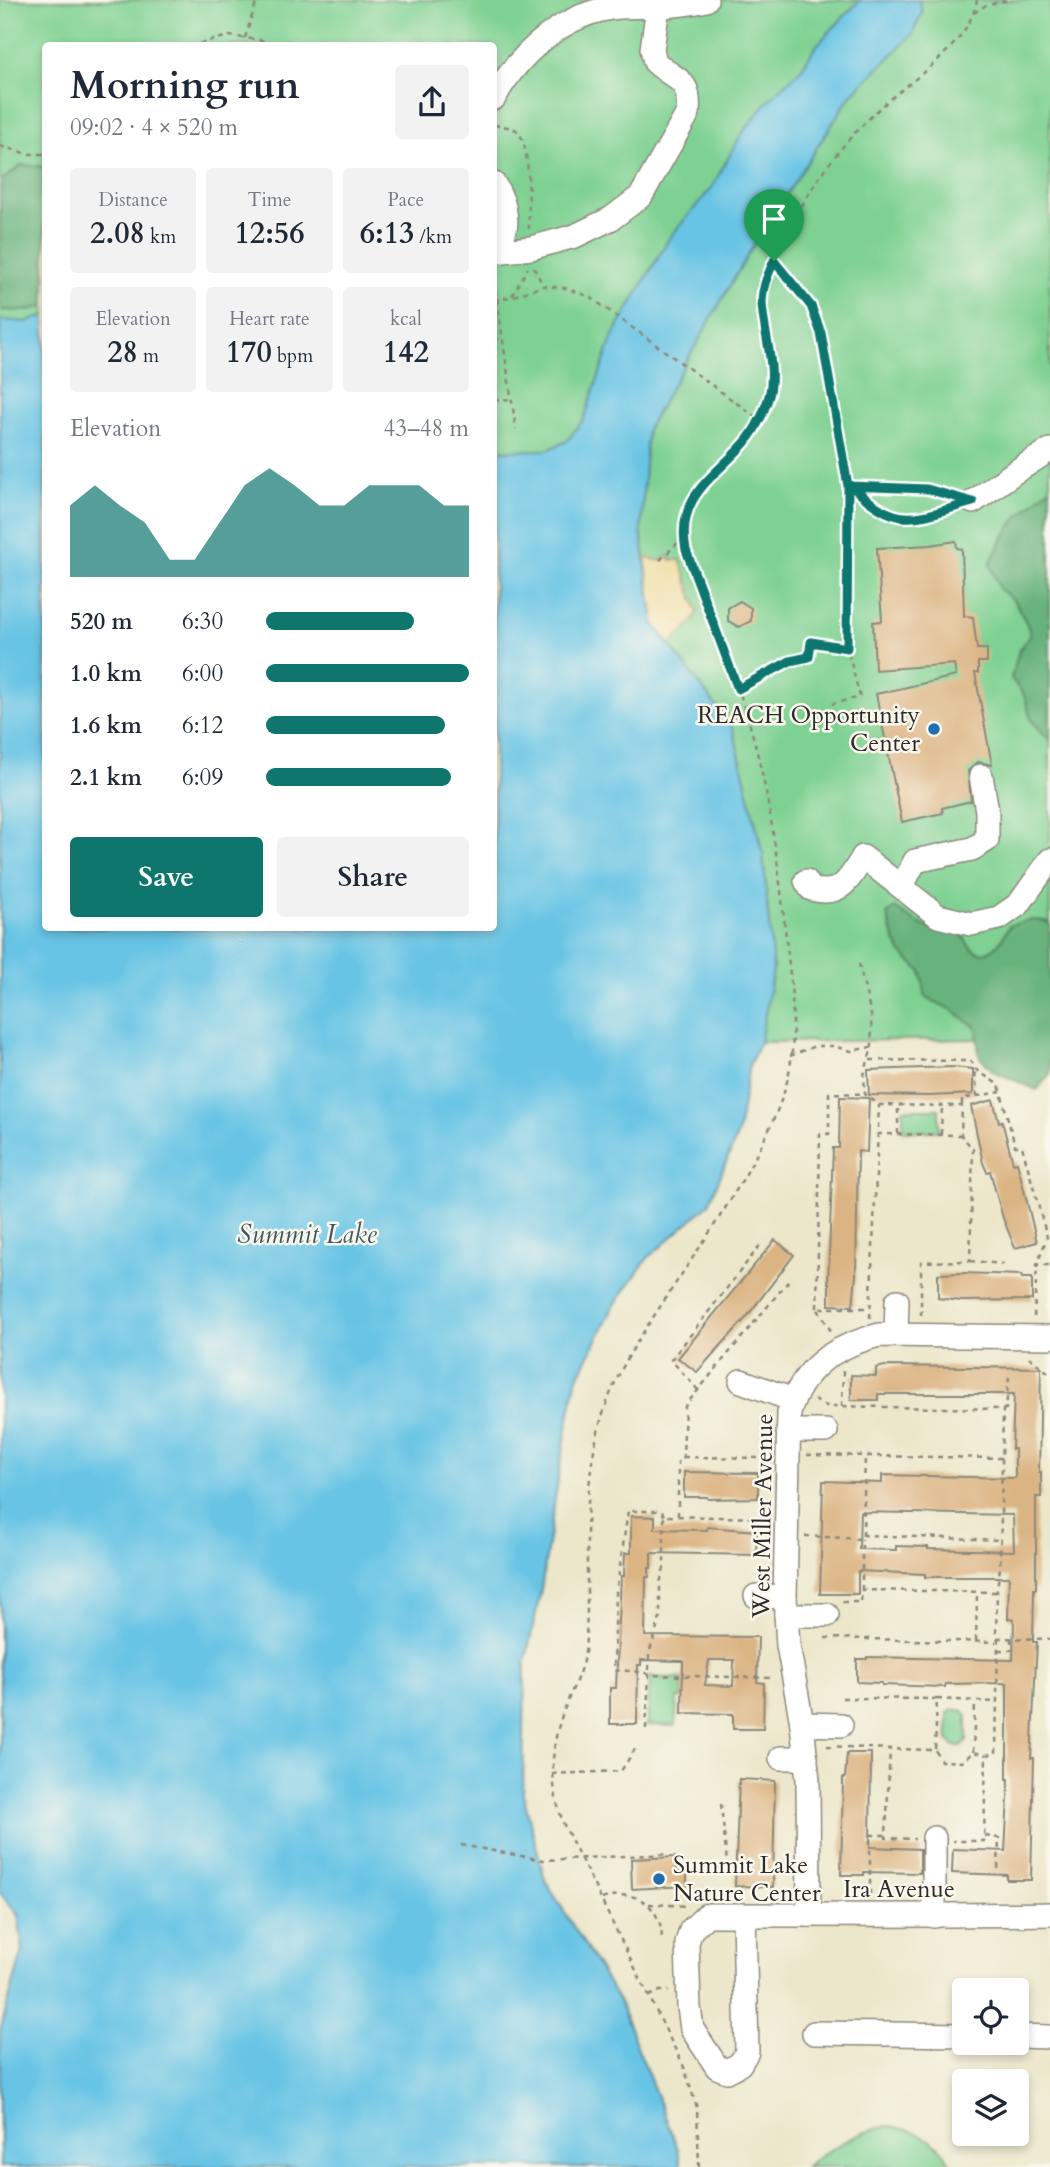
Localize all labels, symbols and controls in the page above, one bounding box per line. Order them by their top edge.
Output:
text: Morning run [70,60,300,112]
button: share [395,65,469,139]
text: 09:02 · 4 × 520 m [70,112,238,143]
text: Distance [98,187,168,213]
text: Time [248,187,291,213]
text: Pace [387,187,424,213]
pin [744,189,804,261]
icon: arrive [755,200,793,238]
text: 2.08 [90,213,145,254]
text: 12:56 [234,213,305,254]
text: 6:13 [360,213,414,254]
text: km [145,224,176,250]
text: /km [414,224,452,250]
text: Elevation [95,306,171,332]
text: Heart rate [229,306,310,332]
text: kcal [390,306,422,332]
text: 28 [107,332,138,373]
text: 170 [226,332,272,373]
text: 142 [383,332,429,373]
text: m [138,343,159,369]
text: bpm [272,343,313,369]
text: Elevation [70,413,161,444]
text: 43–48 m [384,413,469,444]
text: 520 m [70,606,133,637]
text: 6:30 [182,606,223,637]
text: 1.0 km [70,658,142,689]
text: 6:00 [182,658,223,689]
place label: REACH Opportunity Center [697,699,920,760]
text: 1.6 km [70,710,142,741]
text: 6:12 [182,710,223,741]
marker: REACH Opportunity Center [926,721,942,737]
text: 2.1 km [70,762,142,793]
text: 6:09 [182,762,223,793]
button: Save [70,837,263,917]
button: Share [277,837,469,917]
water label: Summit Lake [237,1217,378,1252]
street label: West Miller Avenue [745,1413,781,1620]
place label: Summit Lake Nature Center [673,1849,821,1910]
marker: Summit Lake Nature Center [651,1871,667,1887]
street label: Ira Avenue [843,1873,955,1906]
map controls [952,1978,1029,2146]
button: locate [952,1978,1029,2055]
button: layers [952,2069,1029,2146]

